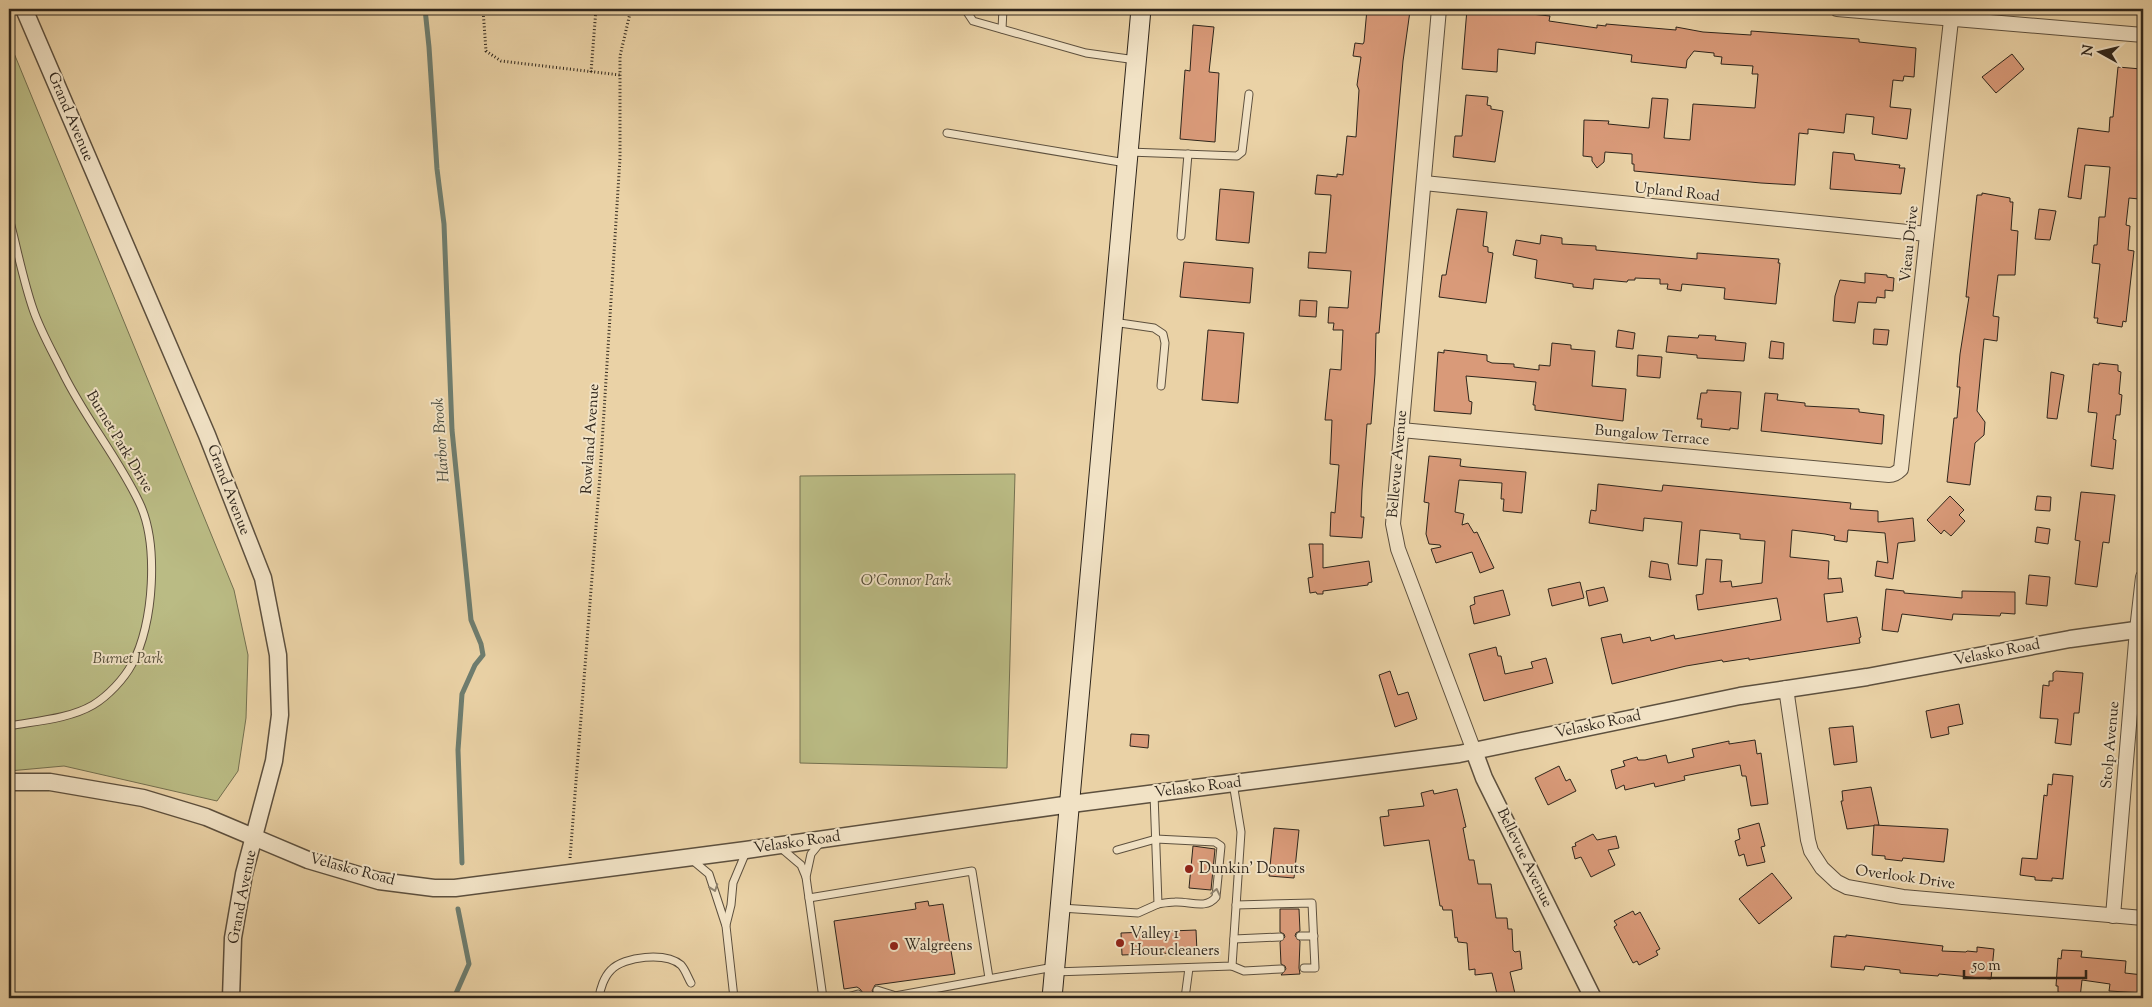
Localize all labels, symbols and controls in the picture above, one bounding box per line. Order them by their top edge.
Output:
north arrow [2074,28,2124,78]
text: N [2078,44,2100,57]
street label: Grand Avenue [42,69,98,165]
street label: Upland Road [1633,178,1721,208]
street label: Vieau Drive [1896,205,1924,283]
street label: Rowland Avenue [577,383,605,495]
street label: Burnet Park Drive [80,387,158,497]
water label: Harbor Brook [428,397,456,483]
street label: Bellevue Avenue [1383,409,1413,519]
street label: Bungalow Terrace [1594,421,1710,451]
street label: Grand Avenue [201,442,255,538]
park label: O'Connor Park [861,571,952,592]
street label: Velasko Road [1952,634,2042,672]
park label: Burnet Park [93,649,163,670]
street label: Stolp Avenue [2097,700,2125,790]
street label: Velasko Road [1553,706,1644,744]
street label: Velasko Road [1153,772,1243,804]
street label: Bellevue Avenue [1491,805,1557,911]
street label: Velasko Road [752,826,842,859]
street label: Grand Avenue [224,848,262,946]
street label: Velasko Road [307,849,398,892]
place label: Dunkin' Donuts [1199,859,1305,880]
street label: Overlook Drive [1854,861,1956,895]
marker: Dunkin' Donuts [1183,863,1195,875]
one-way arrow [708,883,718,891]
one-way arrow [1210,887,1221,896]
place label: Valley 1 Hour cleaners [1130,924,1220,962]
place label: Walgreens [904,936,973,957]
marker: Valley 1 Hour cleaners [1114,937,1126,949]
marker: Walgreens [888,940,900,952]
scale bar [1964,947,2087,979]
text: 50 m [1971,956,2001,977]

